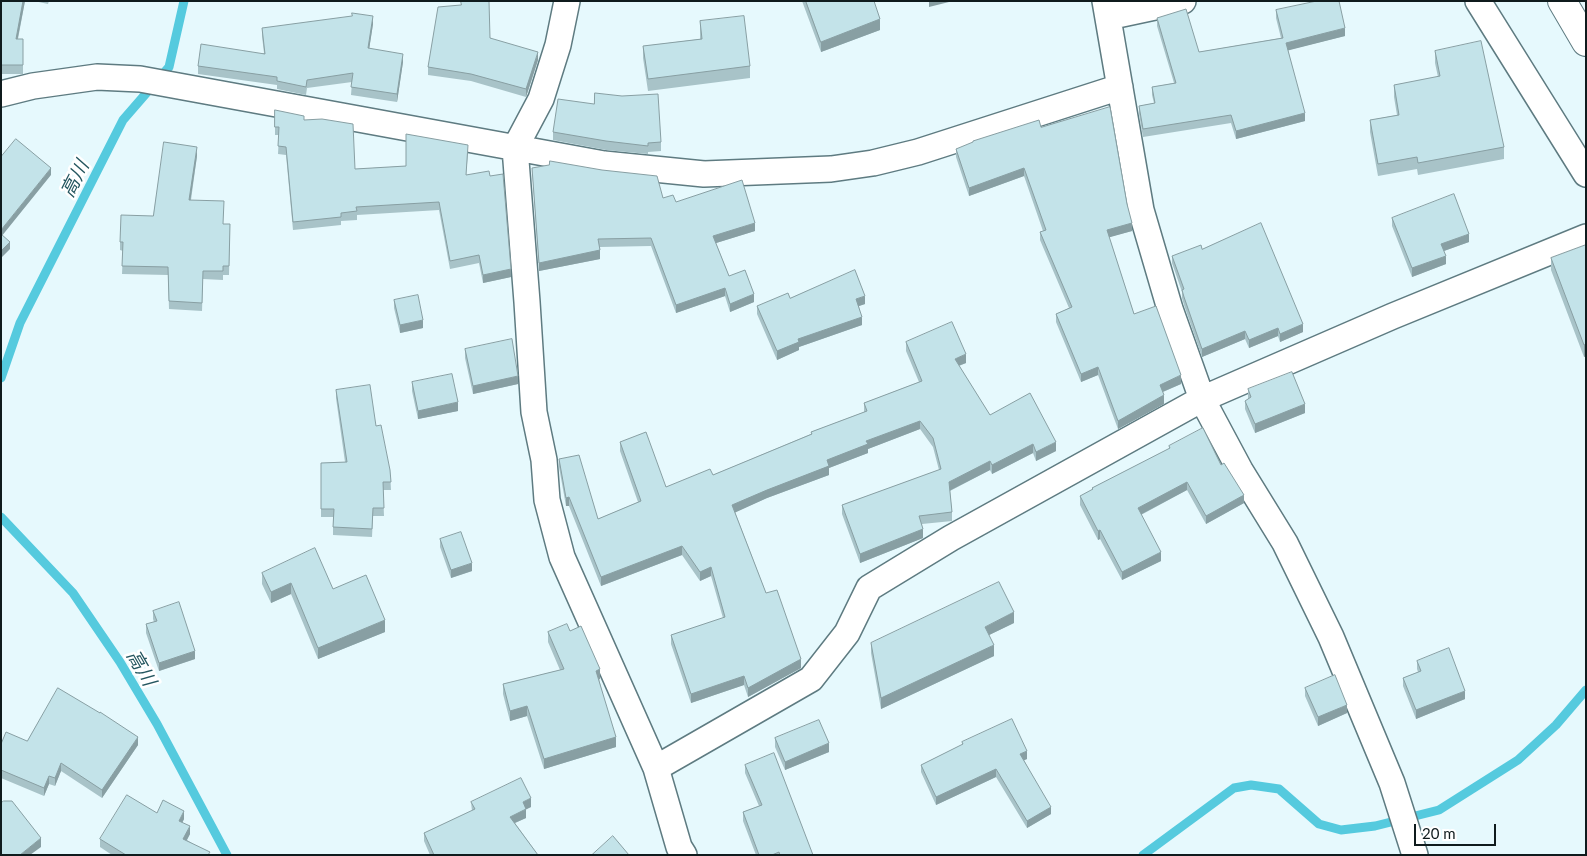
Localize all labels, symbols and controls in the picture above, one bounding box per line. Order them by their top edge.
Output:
water label: 高川 [56,157,94,201]
water label: 高川 [122,646,160,690]
scale bar [1417,814,1500,846]
text: 20 m [1422,824,1456,842]

